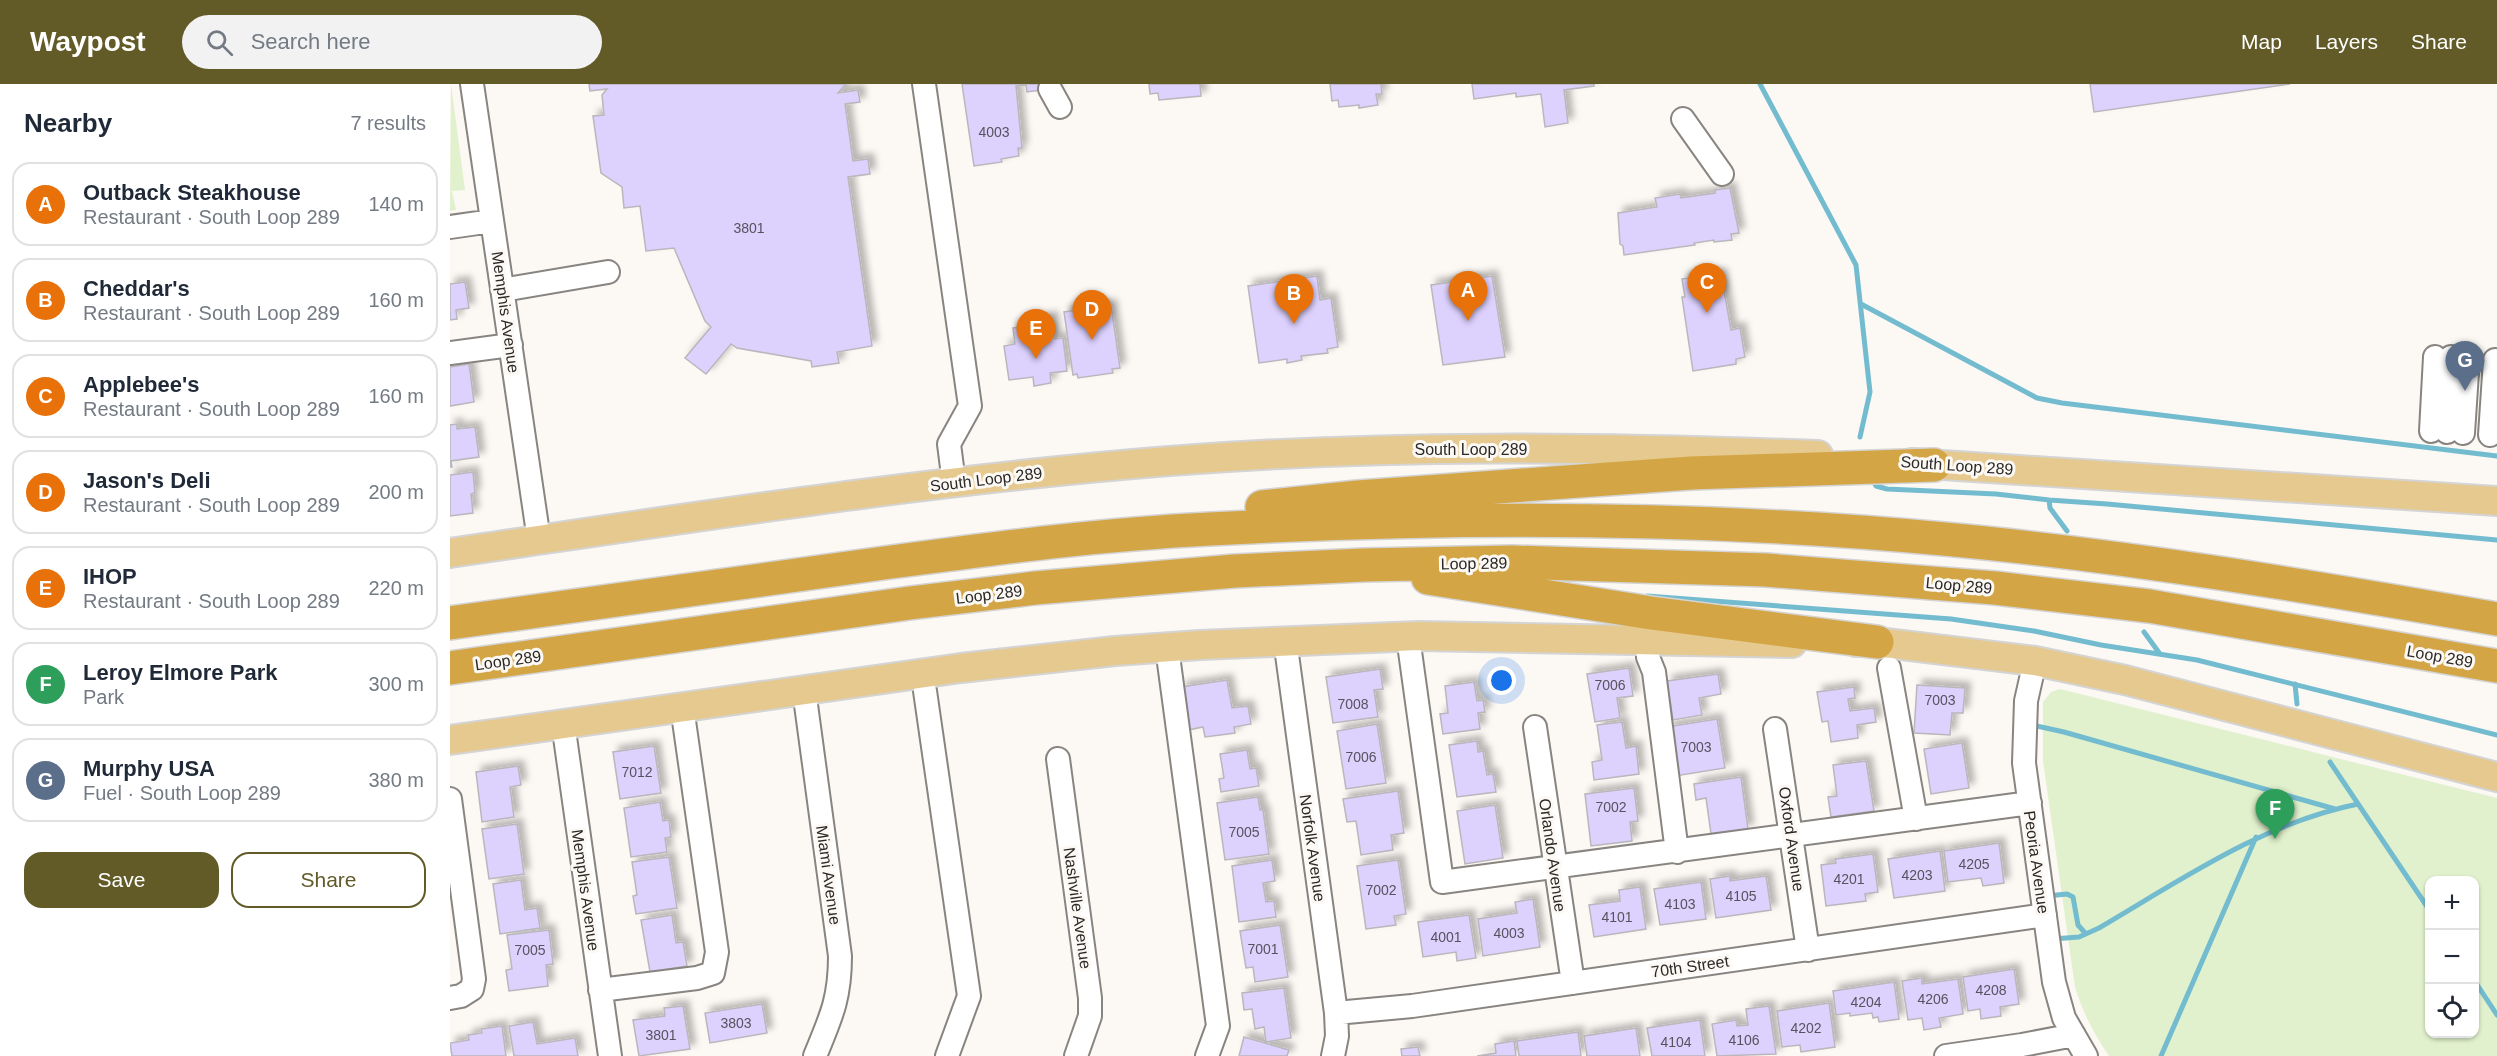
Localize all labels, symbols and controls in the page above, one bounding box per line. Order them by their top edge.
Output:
search box [182,15,602,69]
text: Waypost [30,26,146,57]
icon: search [203,26,236,59]
text: Search here [251,29,371,54]
text: Map [2241,30,2282,53]
text: Layers [2315,30,2378,53]
text: Share [2411,30,2467,53]
text: Nearby [24,108,112,138]
text: 7 results [350,112,426,134]
house number: 4003 [978,124,1010,140]
text: Outback Steakhouse [83,180,301,205]
text: A [38,193,53,215]
text: 140 m [368,193,424,215]
text: Restaurant · South Loop 289 [83,206,340,228]
house number: 3801 [733,220,765,236]
street label: Memphis Avenue [489,250,522,374]
pin: C [1688,264,1726,313]
pin: A [1448,272,1488,321]
pin: B [1274,274,1314,324]
text: Cheddar's [83,276,190,301]
text: B [38,289,53,311]
text: 160 m [368,289,424,311]
pin: D [1072,290,1112,340]
text: Restaurant · South Loop 289 [83,302,340,324]
pin: E [1016,310,1056,359]
pin: G [2446,342,2484,391]
text: Applebee's [83,372,200,397]
text: C [38,385,53,407]
text: 160 m [368,385,424,407]
text: Restaurant · South Loop 289 [83,398,340,420]
street label: South Loop 289 [1415,441,1528,458]
street label: South Loop 289 [1900,453,2014,478]
street label: South Loop 289 [929,464,1043,495]
text: Jason's Deli [83,468,211,493]
text: D [38,481,53,503]
text: 200 m [368,481,424,503]
text: Restaurant · South Loop 289 [83,494,340,516]
street label: Loop 289 [1440,554,1508,573]
text: IHOP [83,564,137,589]
street label: Loop 289 [1925,574,1993,597]
text: E [39,577,52,599]
text: 220 m [368,577,424,599]
street label: Loop 289 [955,582,1023,607]
text: Restaurant · South Loop 289 [83,590,340,612]
street label: Loop 289 [2406,642,2474,671]
street label: Loop 289 [474,647,542,674]
text: Leroy Elmore Park [83,660,277,685]
your location [1487,666,1516,695]
text: F [39,673,52,695]
text: 300 m [368,673,424,695]
house number: 7006 [1594,677,1626,693]
text: Park [83,686,124,708]
house number: 7003 [1924,692,1956,708]
house number: 7008 [1337,696,1369,712]
house number: 7003 [1680,739,1712,755]
house number: 7006 [1345,749,1377,765]
text: Murphy USA [83,756,215,781]
house number: 7012 [621,764,653,780]
text: G [38,769,53,791]
text: 380 m [368,769,424,791]
text: Fuel · South Loop 289 [83,782,281,804]
street label: Oxford Avenue [1776,786,1807,893]
pin: F [2256,790,2294,839]
street label: Norfolk Avenue [1297,793,1328,903]
street label: Orlando Avenue [1536,797,1569,913]
house number: 7002 [1595,799,1627,815]
street label: Peoria Avenue [2021,809,2052,915]
street label: Miami Avenue [813,824,844,926]
house number: 7005 [1228,824,1260,840]
street label: Memphis Avenue [569,828,602,952]
street label: Nashville Avenue [1061,846,1094,970]
button: Save [24,852,219,908]
button: Share [231,852,426,908]
house number: 4205 [1958,856,1990,872]
house number: 4203 [1901,867,1933,883]
house number: 4201 [1833,871,1865,887]
map controls [2425,876,2479,1038]
button: + [2425,876,2479,930]
house number: 7002 [1365,882,1397,898]
house number: 4105 [1725,888,1757,904]
house number: 4103 [1664,896,1696,912]
house number: 4101 [1601,909,1633,925]
house number: 4003 [1493,925,1525,941]
house number: 4001 [1430,929,1462,945]
button: − [2425,930,2479,984]
house number: 7001 [1247,941,1279,957]
house number: 7005 [514,942,546,958]
street label: 70th Street [1650,953,1731,980]
house number: 4208 [1975,982,2007,998]
button: locate [2425,984,2479,1038]
house number: 4206 [1917,991,1949,1007]
house number: 4204 [1850,994,1882,1010]
house number: 3803 [720,1015,752,1031]
house number: 4202 [1790,1020,1822,1036]
house number: 3801 [645,1027,677,1043]
house number: 4106 [1728,1032,1760,1048]
house number: 4104 [1660,1034,1692,1050]

